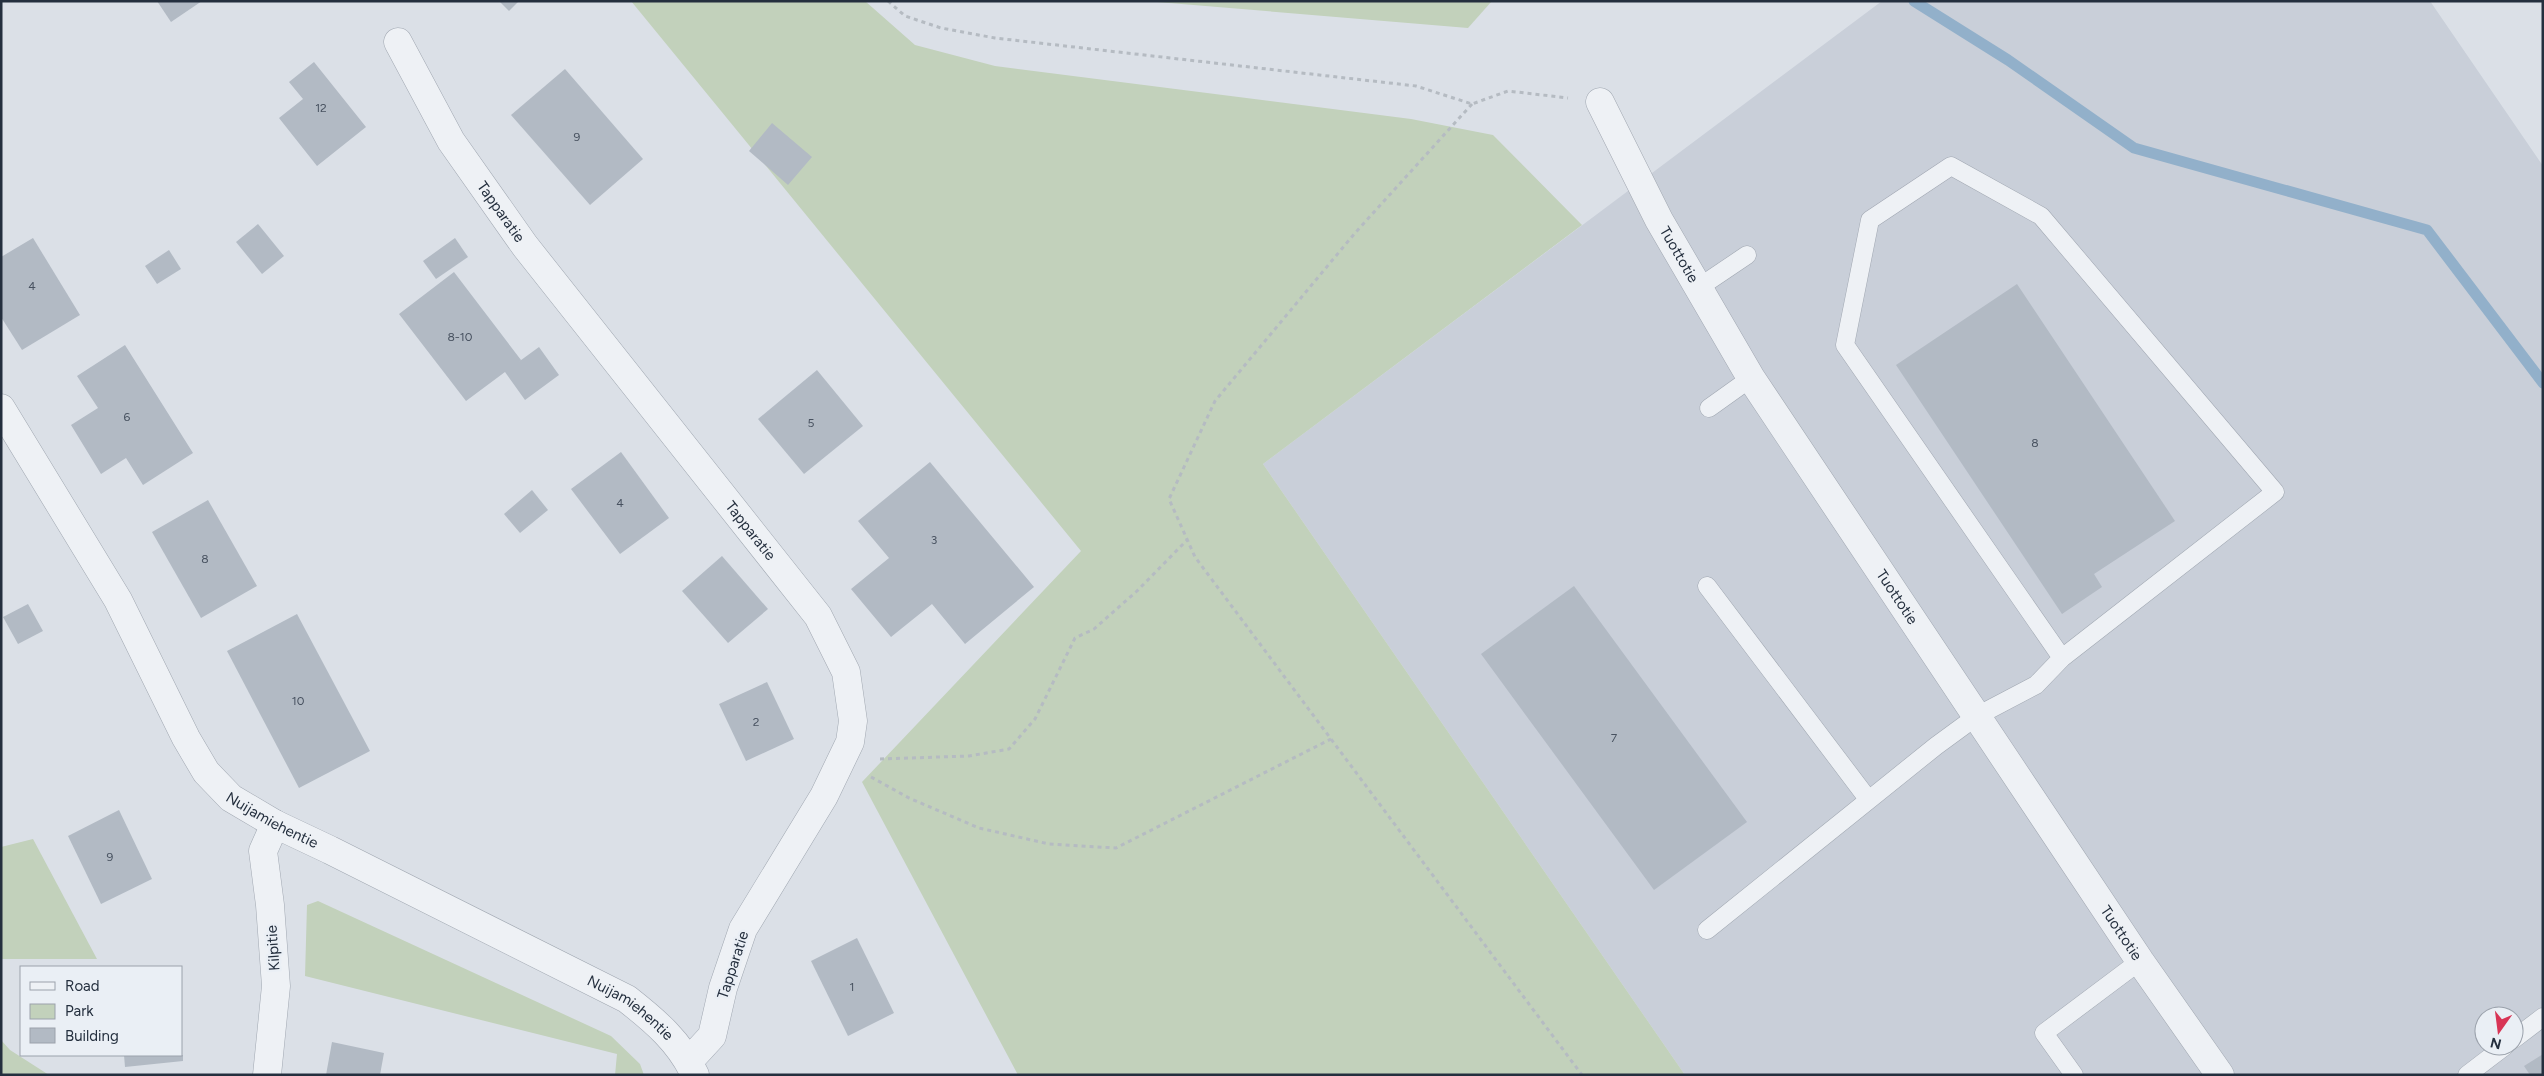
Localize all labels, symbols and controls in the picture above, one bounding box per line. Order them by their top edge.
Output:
house number: 12 [315,101,327,115]
house number: 9 [574,130,581,144]
street label: Tapparatie [473,178,529,246]
street label: Tuottotie [1656,223,1703,286]
house number: 4 [28,279,36,293]
house number: 8-10 [447,330,473,344]
house number: 6 [124,410,131,424]
house number: 5 [808,416,815,430]
house number: 8 [2031,436,2039,450]
house number: 4 [616,496,624,510]
street label: Tapparatie [722,498,779,564]
house number: 3 [931,533,937,547]
house number: 8 [201,552,209,566]
street label: Tuottotie [1872,566,1922,628]
house number: 10 [292,694,305,708]
house number: 2 [753,715,759,729]
house number: 7 [1611,731,1618,745]
street label: Nuijamiehentie [223,788,321,852]
house number: 9 [107,850,114,864]
street label: Tuottotie [2097,902,2146,964]
street label: Kilpitie [262,925,284,971]
street label: Tapparatie [714,929,752,1001]
legend [20,966,182,1056]
street label: Nuijamiehentie [584,971,677,1044]
text: Road [65,977,100,995]
house number: 1 [850,980,854,994]
text: Park [65,1002,94,1020]
north arrow [2474,1006,2524,1056]
text: Building [65,1027,119,1045]
text: N [2489,1034,2503,1053]

